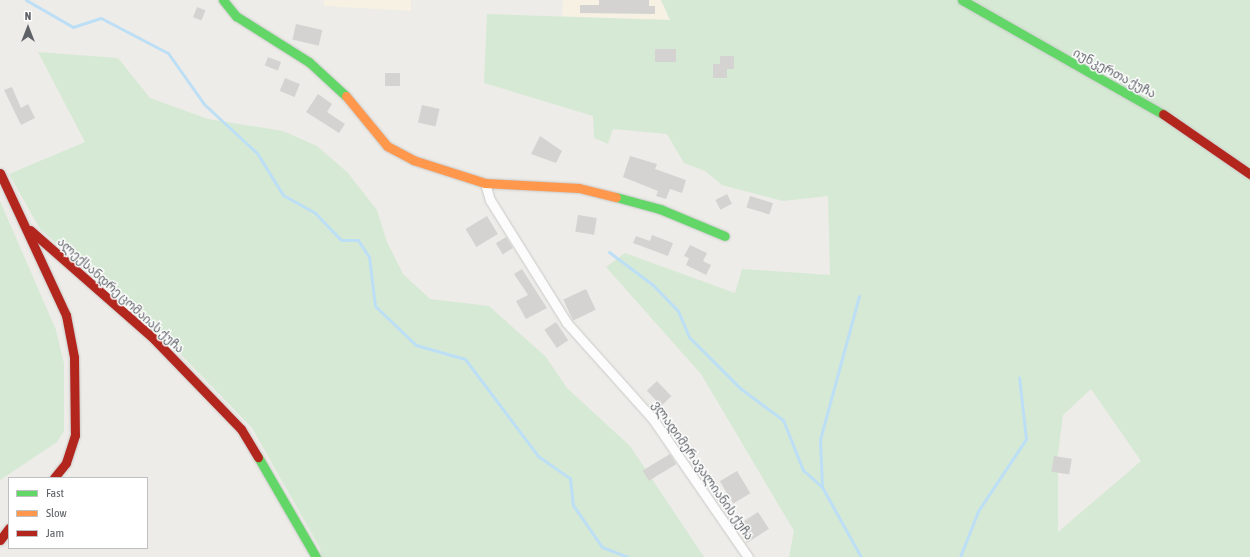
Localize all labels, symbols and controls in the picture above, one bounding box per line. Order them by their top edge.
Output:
north arrow [8,8,48,48]
text: N [25,10,31,22]
street label: იუნკერთა ქუჩა [1070,46,1158,102]
street label: ალექსანდრე ცომაიას ქუჩა [54,235,186,357]
street label: ვლადიმერ ავალიანის ქუჩა [648,399,756,543]
legend [8,477,148,549]
text: Fast [46,486,64,500]
text: Slow [46,506,67,520]
text: Jam [46,526,64,540]

